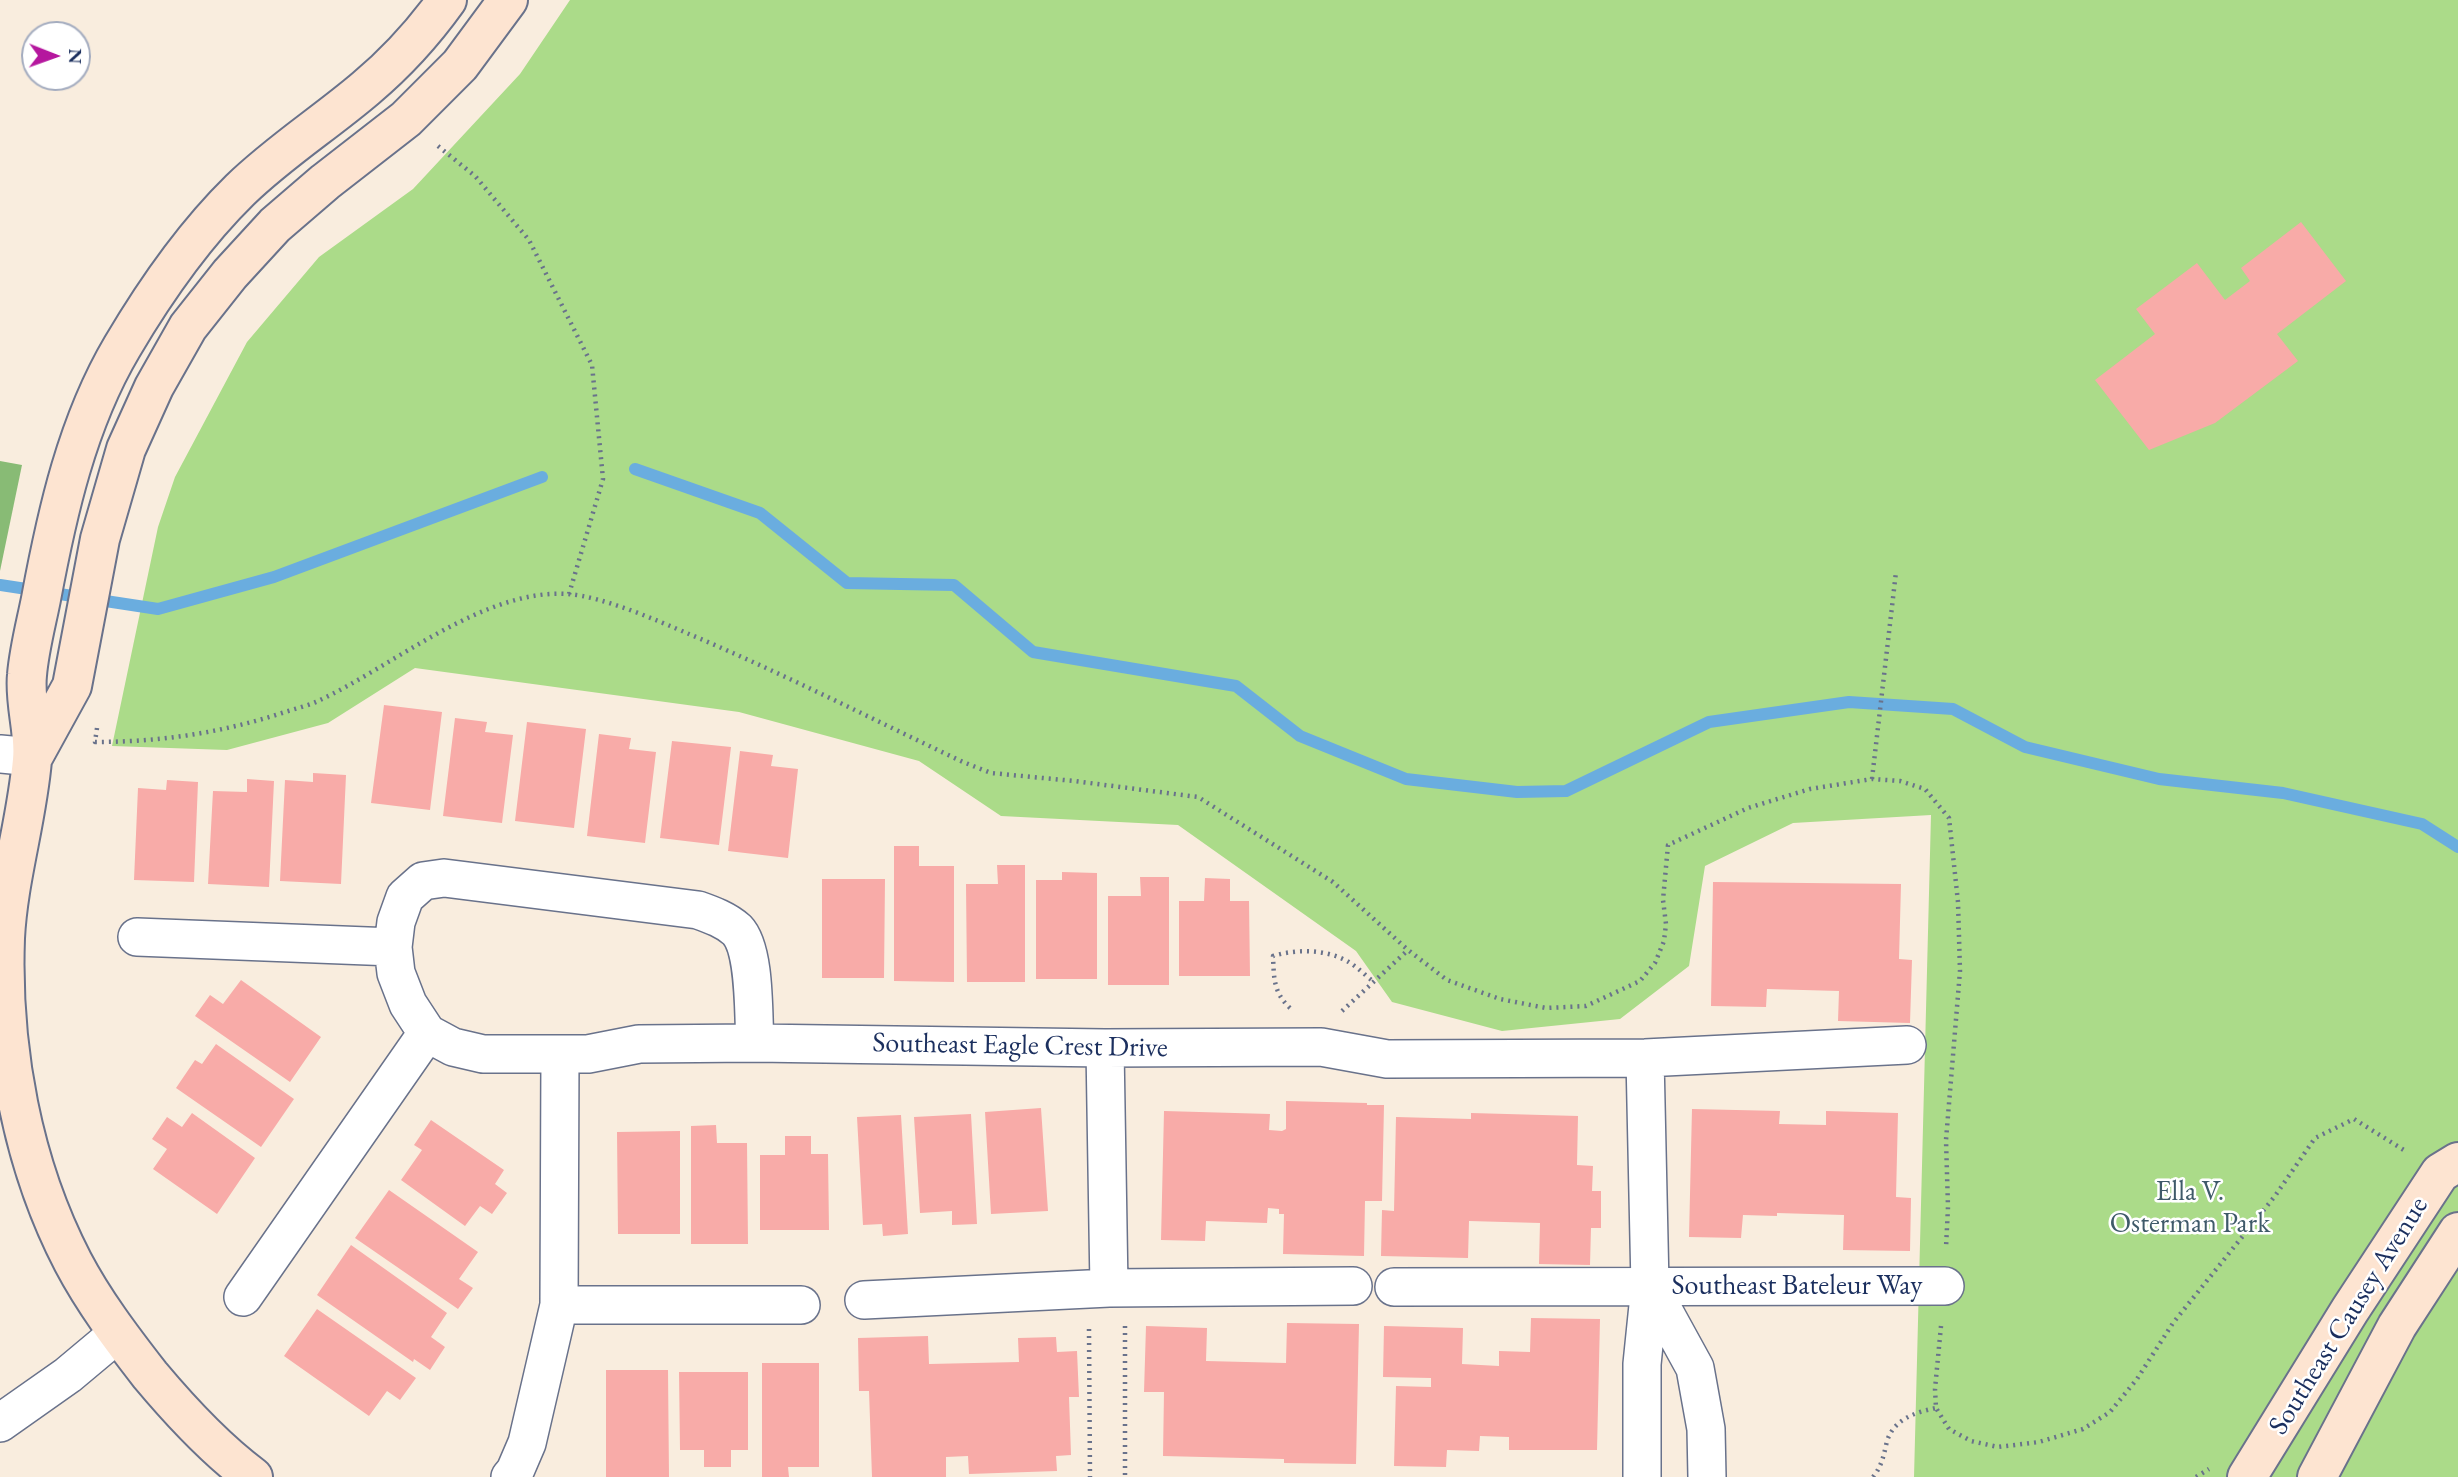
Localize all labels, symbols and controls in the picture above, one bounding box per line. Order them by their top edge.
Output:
north arrow [21,21,91,91]
text: N [63,48,88,64]
street label: Southeast Eagle Crest Drive [872,1027,1168,1065]
park label: Ella V. Osterman Park [2110,1175,2270,1241]
street label: Southeast Causey Avenue [2262,1191,2436,1441]
street label: Southeast Bateleur Way [1671,1269,1923,1303]

